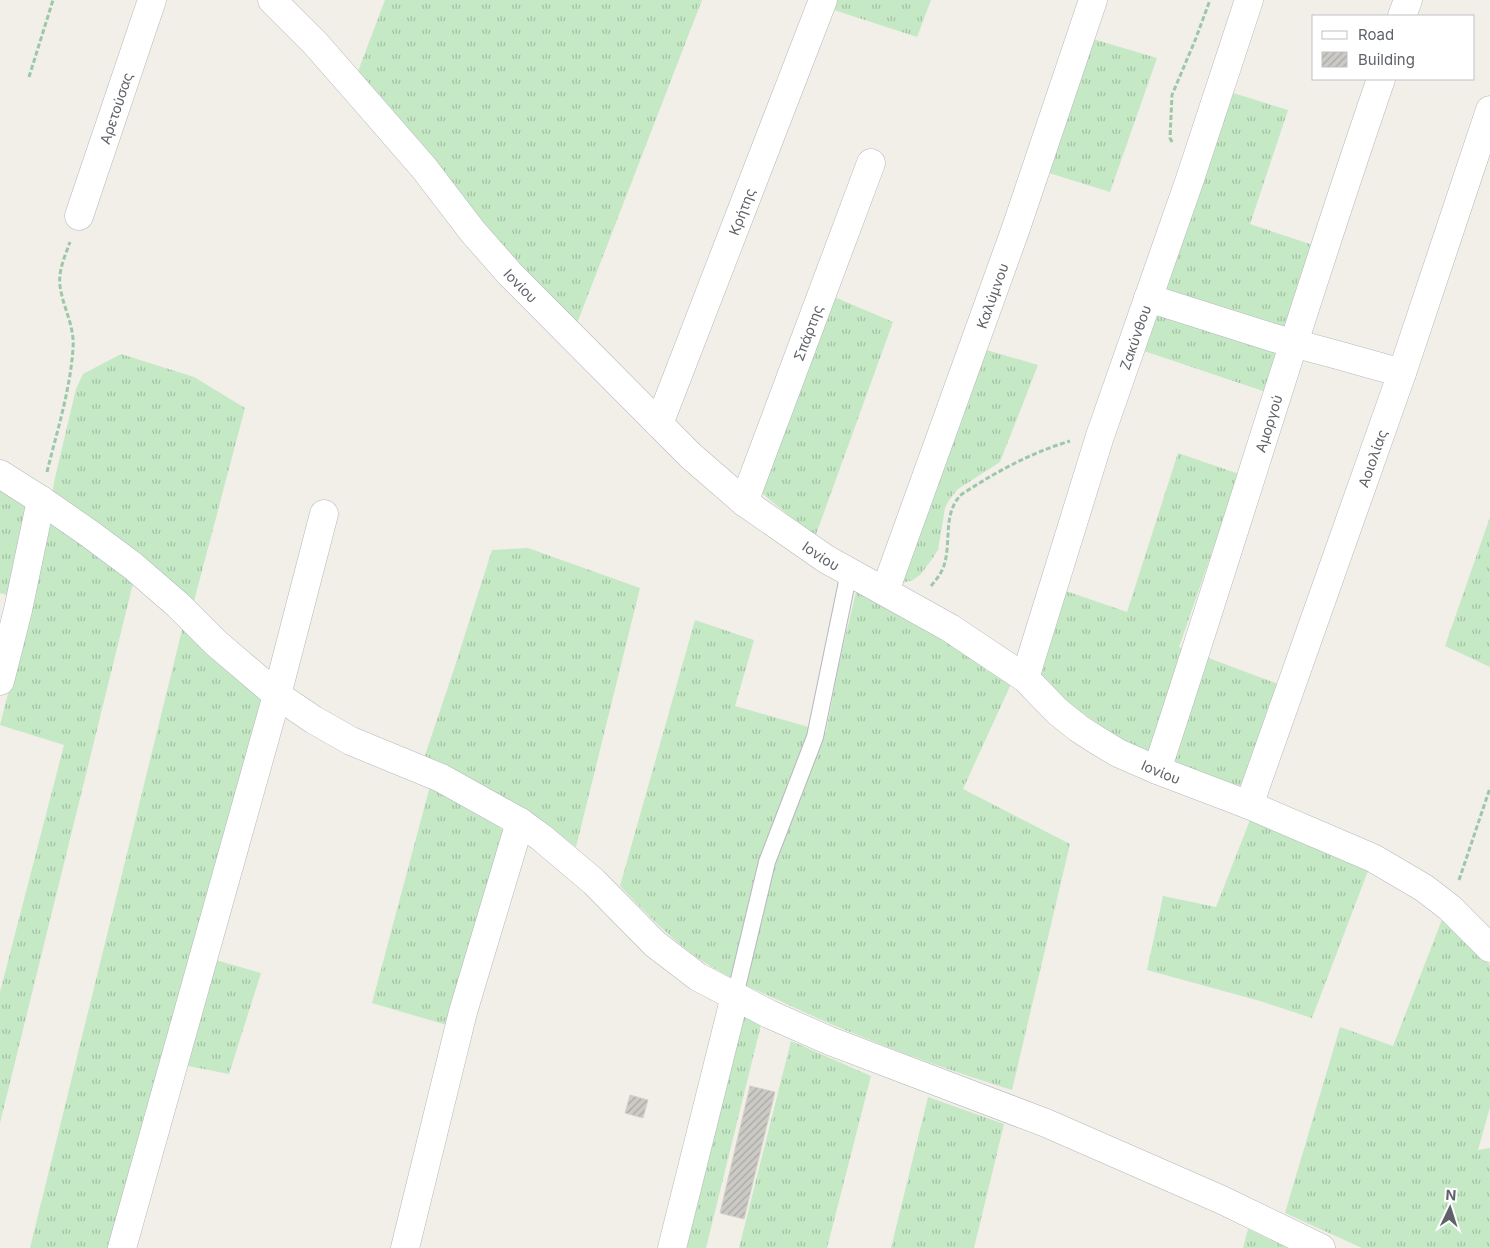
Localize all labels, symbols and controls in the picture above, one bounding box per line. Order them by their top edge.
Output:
legend [1312,15,1475,80]
text: Road [1358,25,1394,44]
text: Building [1358,50,1415,69]
street label: Αρετούσας [96,70,135,146]
street label: Κρήτης [724,185,758,237]
street label: Καλύμνου [972,261,1011,331]
street label: Ιονίου [501,265,541,306]
street label: Σπάρτης [789,302,826,363]
street label: Ζακύνθου [1115,303,1154,372]
street label: Αμοργού [1251,392,1285,454]
street label: Αοιολίας [1354,427,1390,489]
street label: Ιονίου [800,537,843,573]
street label: Ιονίου [1139,756,1183,787]
north arrow [1425,1183,1475,1233]
text: N [1445,1186,1457,1203]

